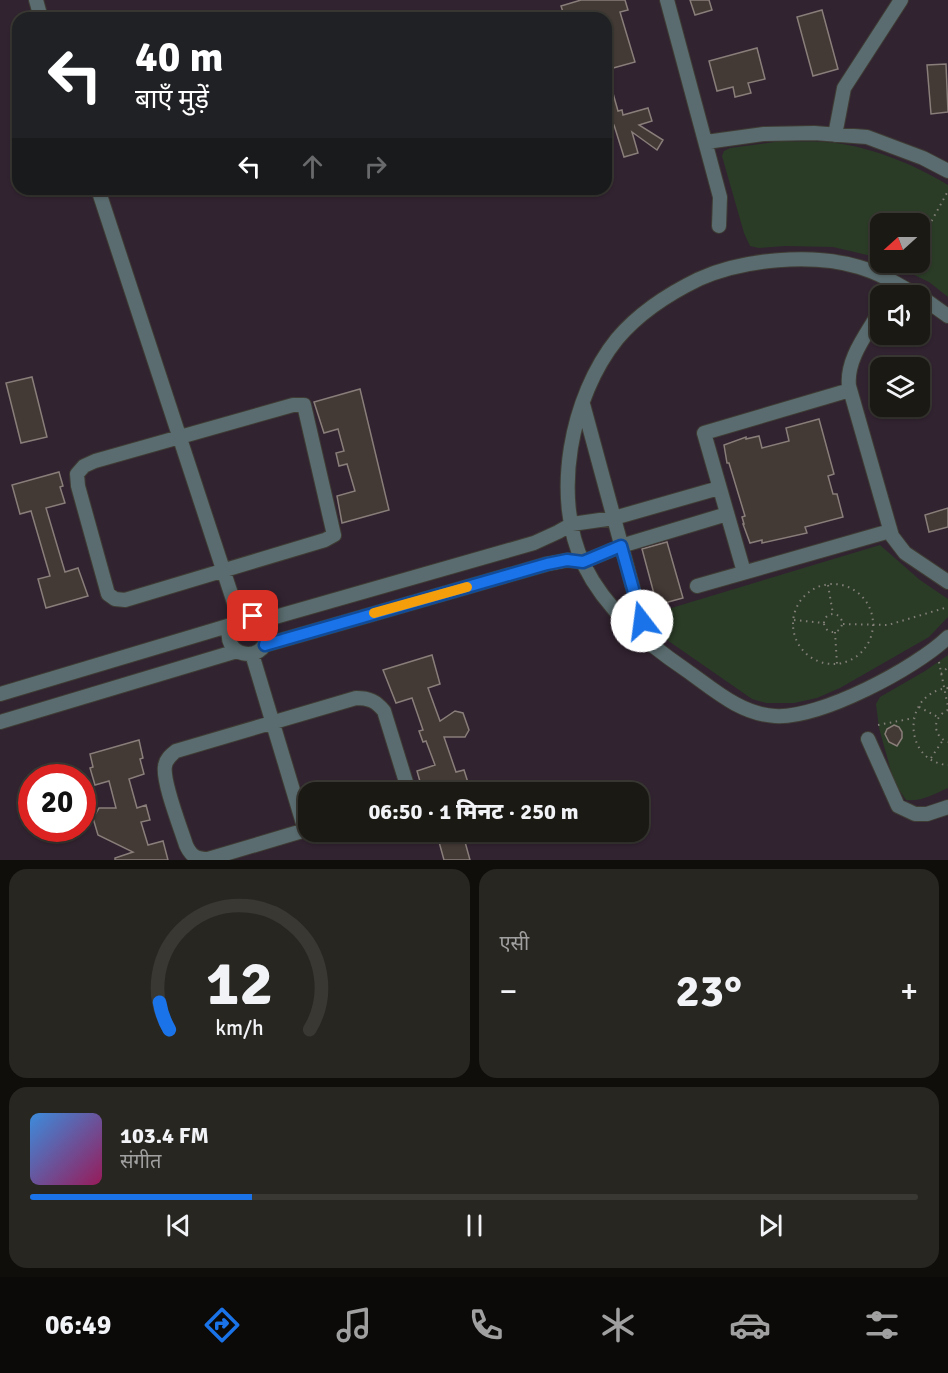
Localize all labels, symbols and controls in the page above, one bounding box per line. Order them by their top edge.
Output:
text: 40 m [135,32,224,83]
icon: left [36,36,114,114]
text: बाएँ मुड़ें [135,83,209,116]
icon: left [233,150,266,183]
icon: ahead [296,150,329,183]
icon: right [359,150,392,183]
north arrow [870,213,930,273]
map controls [870,213,930,417]
button: sound [870,285,930,345]
button: layers [870,357,930,417]
position arrow [610,589,674,653]
pin [227,590,278,641]
icon: arrive [236,599,269,632]
speed limit sign: 20 [18,764,96,842]
text: 06:50 · 1 मिनट · 250 m [368,798,579,825]
text: एसी [500,931,529,956]
text: 12 [206,945,273,1022]
text: 23° [675,964,742,1019]
text: − [500,971,517,1012]
text: + [900,971,918,1012]
text: km/h [215,1016,264,1042]
text: 103.4 FM [120,1122,209,1149]
text: संगीत [120,1149,161,1174]
icon: previous [162,1209,195,1242]
icon: pause [458,1209,491,1242]
icon: next [754,1209,787,1242]
icon: directions [201,1304,243,1346]
icon: music [333,1304,375,1346]
icon: phone [465,1304,507,1346]
icon: climate [597,1304,639,1346]
icon: car [729,1304,771,1346]
icon: filters [861,1304,903,1346]
text: 06:49 [45,1309,111,1342]

